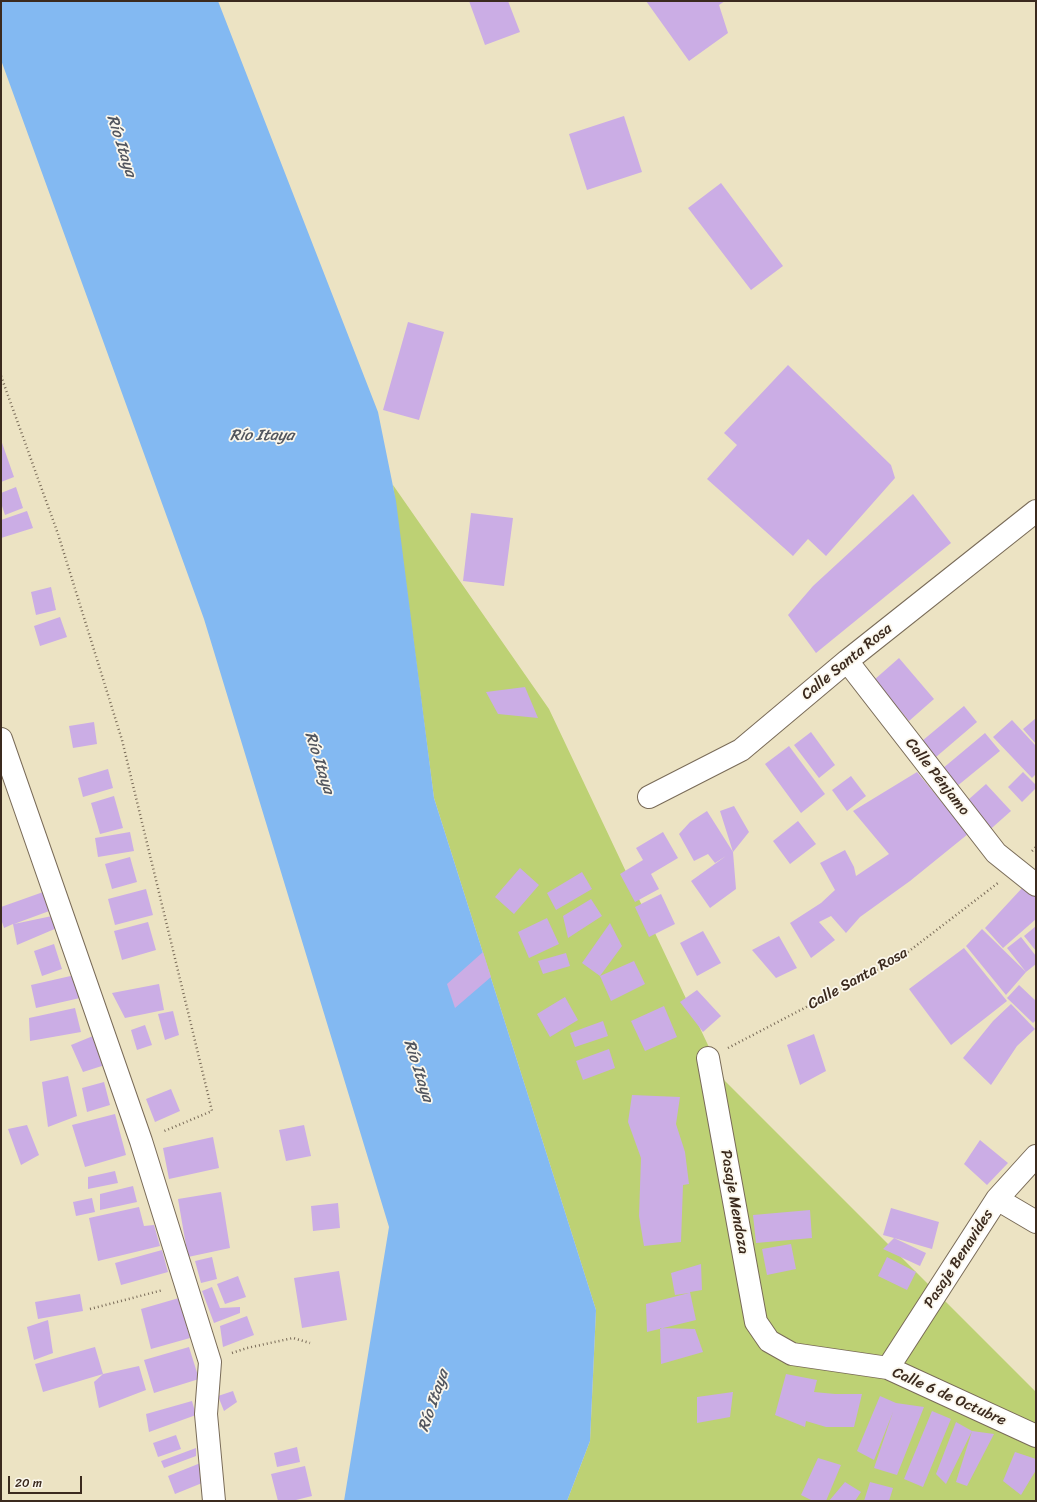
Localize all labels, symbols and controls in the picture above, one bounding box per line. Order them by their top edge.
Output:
water label: Río Itaya [102,113,140,179]
water label: Río Itaya [230,426,294,446]
street label: Calle Santa Rosa [798,620,896,704]
water label: Río Itaya [300,730,338,796]
street label: Calle Pénjamo [901,735,973,819]
street label: Calle Santa Rosa [805,944,911,1014]
water label: Río Itaya [399,1038,437,1104]
street label: Pasaje Mendoza [716,1149,752,1255]
street label: Pasaje Benavides [921,1207,997,1311]
street label: Calle 6 de Octubre [889,1364,1009,1430]
water label: Río Itaya [414,1368,454,1434]
scale bar [10,1468,84,1494]
text: 20 m [15,1472,42,1494]

